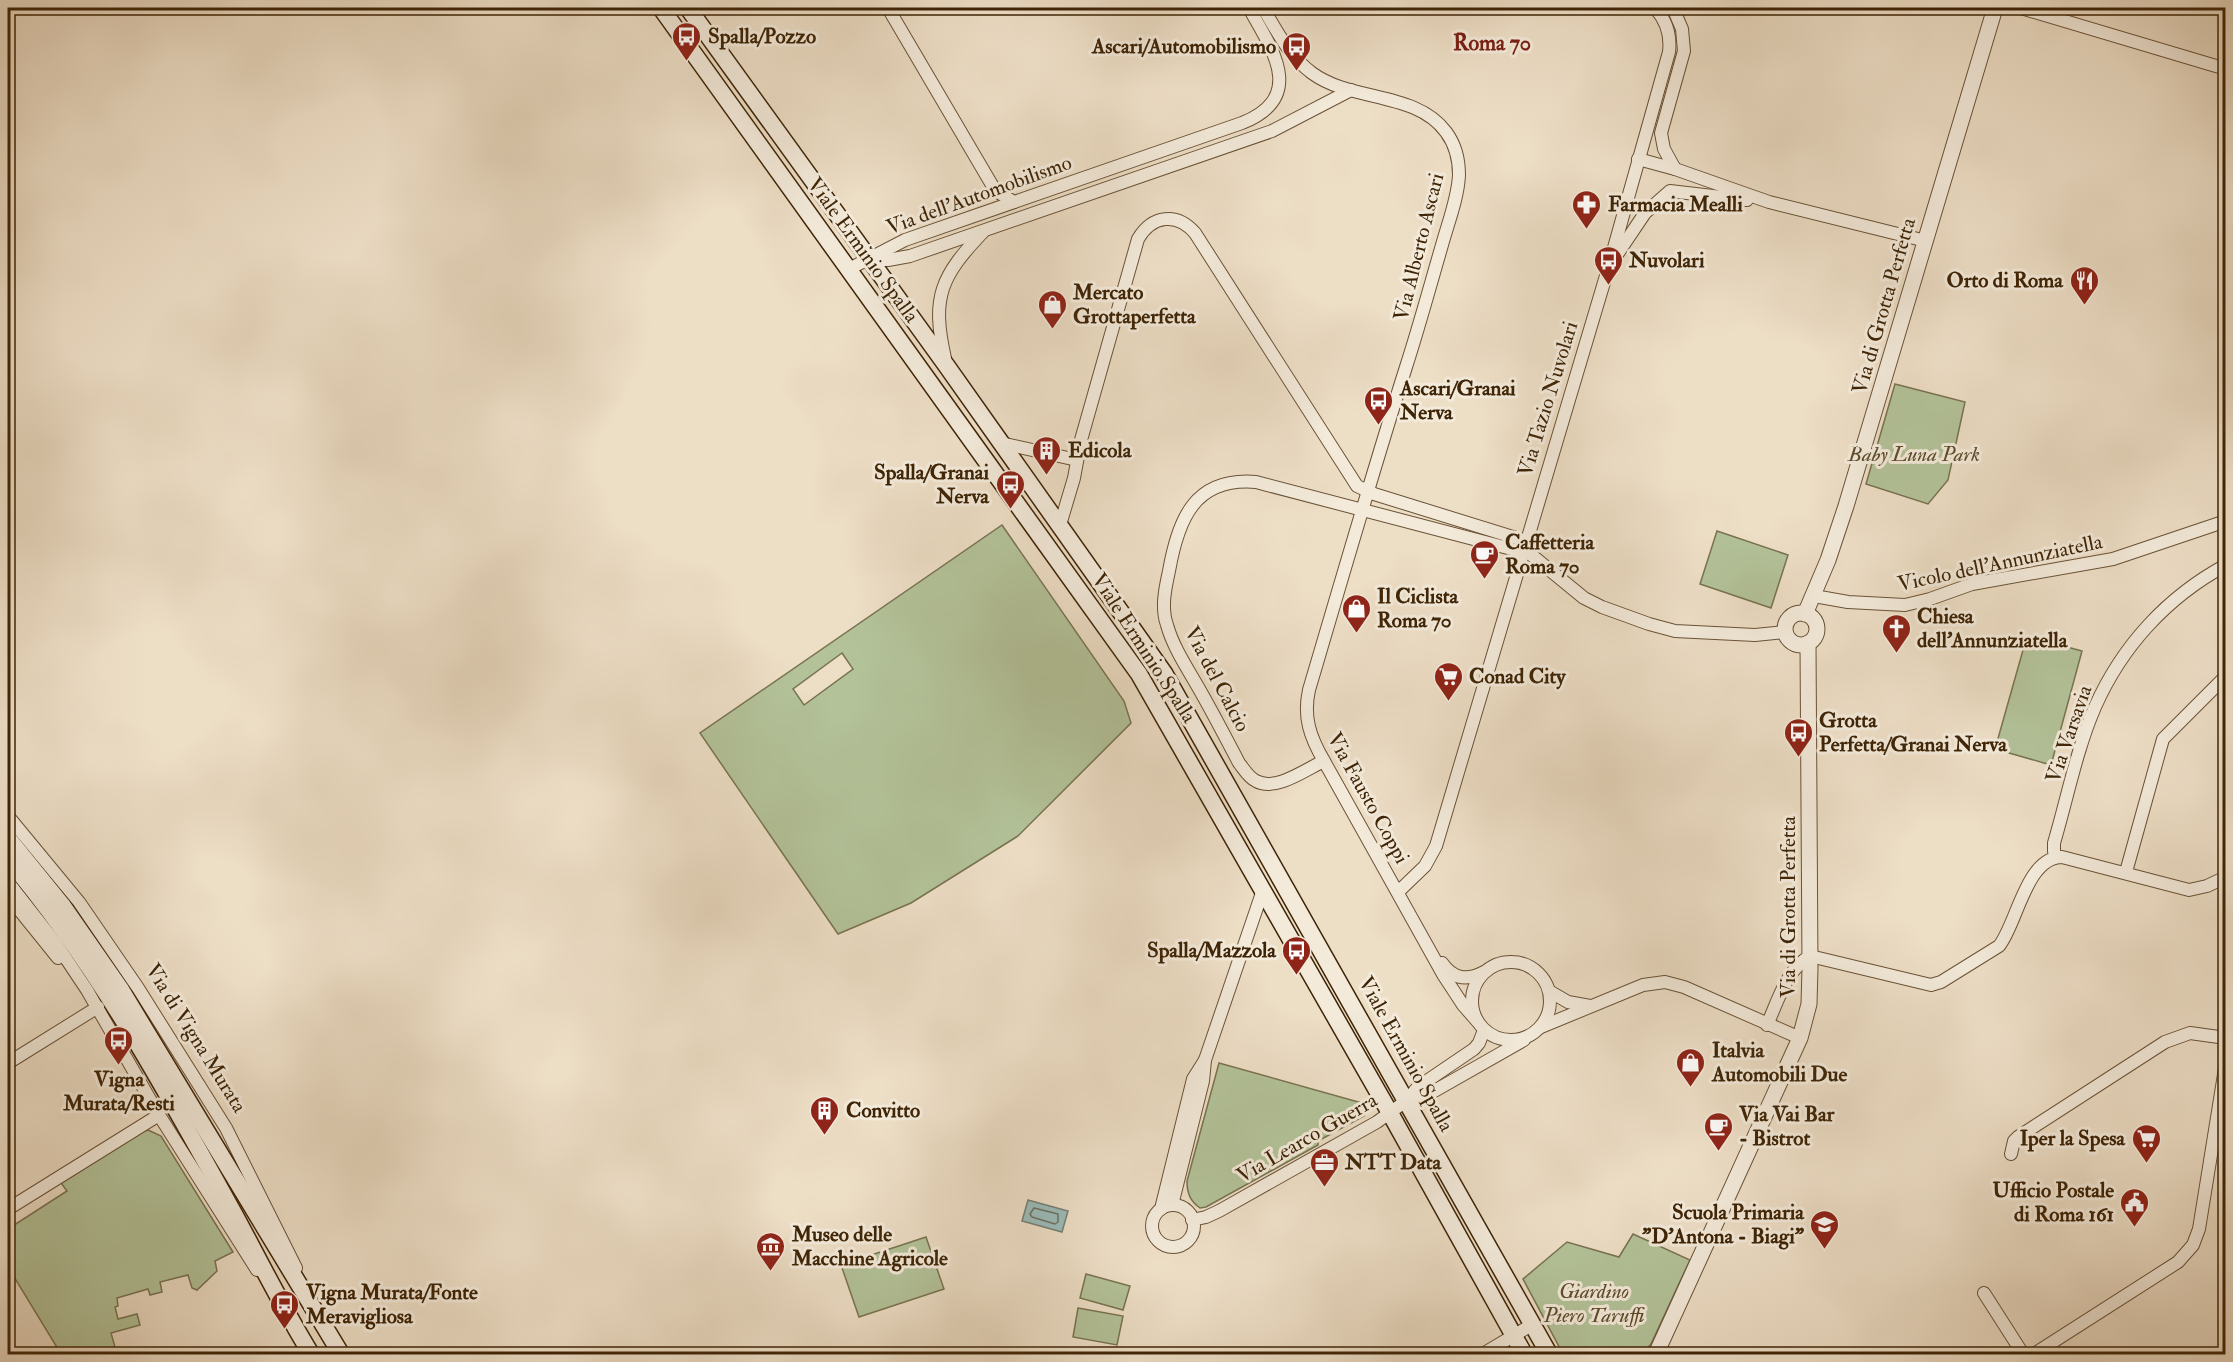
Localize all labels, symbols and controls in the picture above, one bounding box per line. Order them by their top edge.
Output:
bus stop icon: Spalla/Pozzo [671,20,703,62]
place label: Spalla/Pozzo [708,23,816,50]
district label: Roma 70 [1453,29,1531,57]
bus stop icon: Ascari/Automobilismo [1281,30,1313,72]
place label: Ascari/Automobilismo [1091,33,1276,60]
street label: Via dell'Automobilismo [883,149,1075,241]
street label: Via Alberto Ascari [1388,170,1450,324]
street label: Viale Erminio Spalla [801,172,925,328]
pharmacy icon: Farmacia Mealli [1571,188,1603,230]
place label: Farmacia Mealli [1608,191,1743,218]
street label: Via di Grotta Perfetta [1846,214,1922,397]
bus stop icon: Nuvolari [1592,244,1624,286]
place label: Nuvolari [1628,247,1705,274]
restaurant icon: Orto di Roma [2068,264,2100,306]
place label: Orto di Roma [1947,267,2064,294]
place label: Mercato Grottaperfetta [1072,279,1197,330]
shop icon: Mercato Grottaperfetta [1036,288,1068,330]
street label: Via Tazio Nuvolari [1512,318,1585,480]
place label: Ascari/Granai Nerva [1399,375,1516,426]
bus stop icon: Ascari/Granai Nerva [1363,384,1395,426]
building icon: Edicola [1031,434,1063,476]
place label: Edicola [1068,437,1133,464]
park label: Baby Luna Park [1847,441,1980,468]
place label: Spalla/Granai Nerva [874,459,990,510]
bus stop icon: Spalla/Granai Nerva [994,468,1026,510]
street label: Vicolo dell'Annunziatella [1895,528,2105,598]
place label: Caffetteria Roma 70 [1505,529,1595,580]
cafe icon: Caffetteria Roma 70 [1468,538,1500,580]
street label: Viale Erminio Spalla [1085,568,1203,728]
place label: Il Ciclista Roma 70 [1377,583,1459,634]
shop icon: Il Ciclista Roma 70 [1340,592,1372,634]
place label: Chiesa dell'Annunziatella [1917,603,2069,654]
church icon: Chiesa dell'Annunziatella [1880,612,1912,654]
street label: Via del Calcio [1178,622,1256,736]
supermarket icon: Conad City [1432,660,1464,702]
place label: Conad City [1469,663,1566,690]
street label: Via Varsavia [2040,681,2098,786]
place label: Grotta Perfetta/Granai Nerva [1819,707,2008,758]
bus stop icon: Grotta Perfetta/Granai Nerva [1782,716,1814,758]
street label: Via Fausto Coppi [1321,728,1415,869]
street label: Via di Grotta Perfetta [1775,816,1802,998]
bus stop icon: Spalla/Mazzola [1281,934,1313,976]
place label: Spalla/Mazzola [1147,937,1277,964]
street label: Via di Vigna Murata [139,958,253,1118]
street label: Viale Erminio Spalla [1352,972,1460,1137]
bus stop icon: Vigna Murata/Resti [103,1024,135,1066]
place label: Italvia Automobili Due [1711,1037,1847,1088]
shop icon: Italvia Automobili Due [1675,1046,1707,1088]
place label: Vigna Murata/Resti [62,1066,175,1117]
street label: Via Learco Guerra [1232,1087,1383,1189]
building icon: Convitto [809,1094,841,1136]
place label: Convitto [846,1097,920,1124]
place label: Via Vai Bar - Bistrot [1738,1101,1836,1152]
cafe icon: Via Vai Bar - Bistrot [1702,1110,1734,1152]
supermarket icon: Iper la Spesa [2130,1122,2162,1164]
place label: Iper la Spesa [2020,1125,2126,1152]
office icon: NTT Data [1308,1146,1340,1188]
place label: NTT Data [1344,1149,1442,1176]
place label: Ufficio Postale di Roma 161 [1992,1177,2114,1228]
public building icon: Ufficio Postale di Roma 161 [2119,1186,2151,1228]
place label: Scuola Primaria "D'Antona - Biagi" [1642,1199,1805,1250]
school or university icon: Scuola Primaria "D'Antona - Biagi" [1809,1208,1841,1250]
place label: Museo delle Macchine Agricole [791,1221,948,1272]
museum icon: Museo delle Macchine Agricole [755,1230,787,1272]
park label: Giardino Piero Taruffi [1543,1278,1645,1329]
place label: Vigna Murata/Fonte Meravigliosa [305,1279,478,1330]
bus stop icon: Vigna Murata/Fonte Meravigliosa [269,1288,301,1330]

